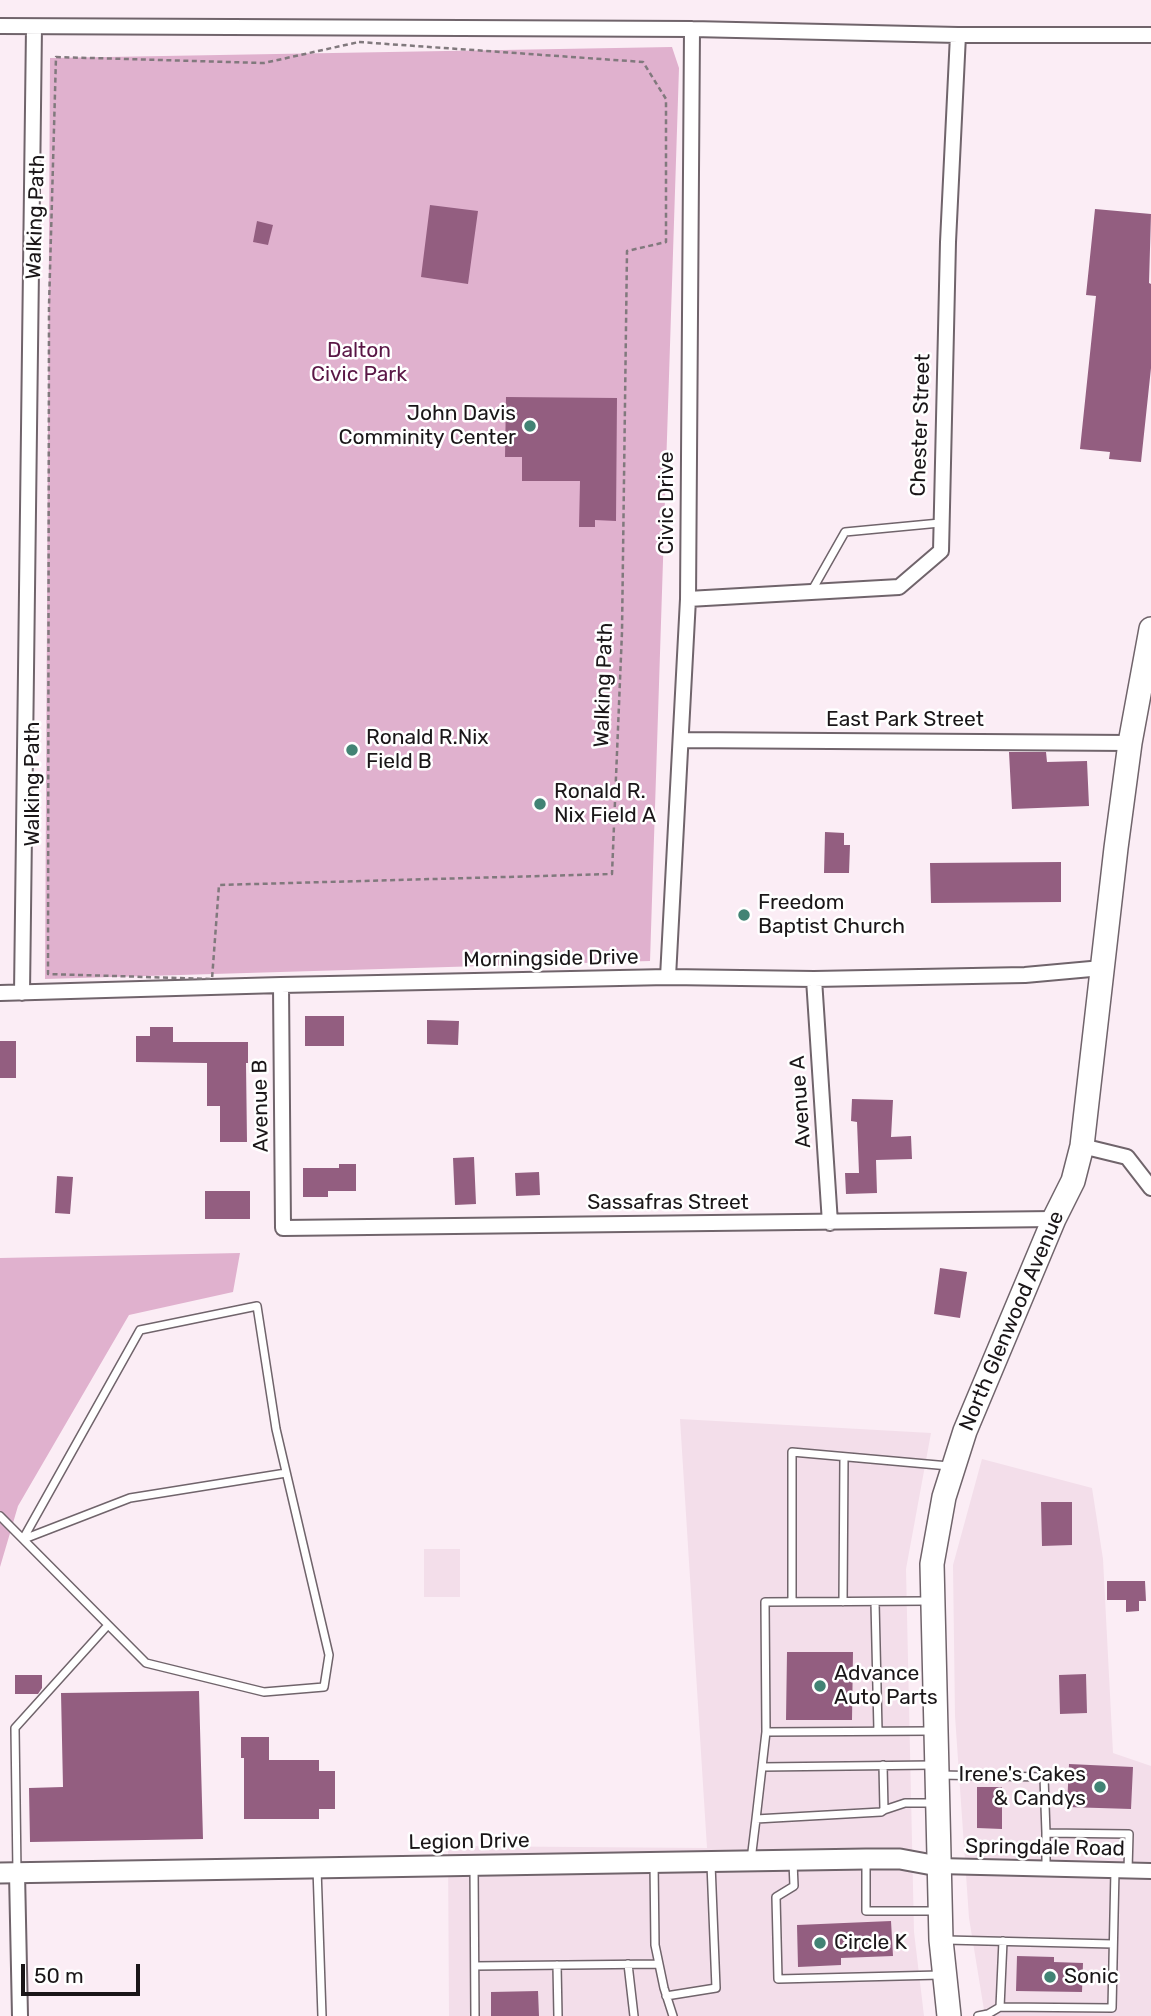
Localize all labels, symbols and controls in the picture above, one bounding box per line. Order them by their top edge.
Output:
street label: Walking Path [21,154,51,280]
park label: Dalton Civic Park [311,338,407,388]
street label: Chester Street [906,353,936,497]
place label: John Davis Comminity Center [339,401,516,451]
marker: John Davis Comminity Center [522,418,538,434]
street label: Civic Drive [654,451,680,555]
street label: Walking Path [589,622,619,748]
street label: East Park Street [826,707,984,733]
street label: Walking Path [20,721,46,847]
place label: Ronald R.Nix Field B [366,725,489,775]
marker: Ronald R.Nix Field B [344,742,360,758]
place label: Ronald R. Nix Field A [554,779,656,829]
marker: Ronald R. Nix Field A [532,796,548,812]
place label: Freedom Baptist Church [758,890,905,940]
marker: Freedom Baptist Church [736,907,752,923]
street label: Morningside Drive [463,945,639,973]
street label: Avenue A [785,1055,817,1149]
street label: Avenue B [248,1059,274,1153]
street label: Sassafras Street [587,1190,749,1216]
street label: North Glenwood Avenue [954,1207,1070,1435]
place label: Advance Auto Parts [834,1661,938,1711]
marker: Advance Auto Parts [812,1678,828,1694]
place label: Irene's Cakes & Candys [958,1762,1086,1812]
marker: Irene's Cakes & Candys [1092,1779,1108,1795]
street label: Legion Drive [408,1828,530,1856]
street label: Springdale Road [965,1834,1125,1862]
place label: Circle K [834,1930,907,1956]
marker: Circle K [812,1935,828,1951]
scale bar [24,1950,144,1994]
text: 50 m [34,1963,84,1988]
place label: Sonic [1064,1964,1119,1990]
marker: Sonic [1042,1969,1058,1985]

